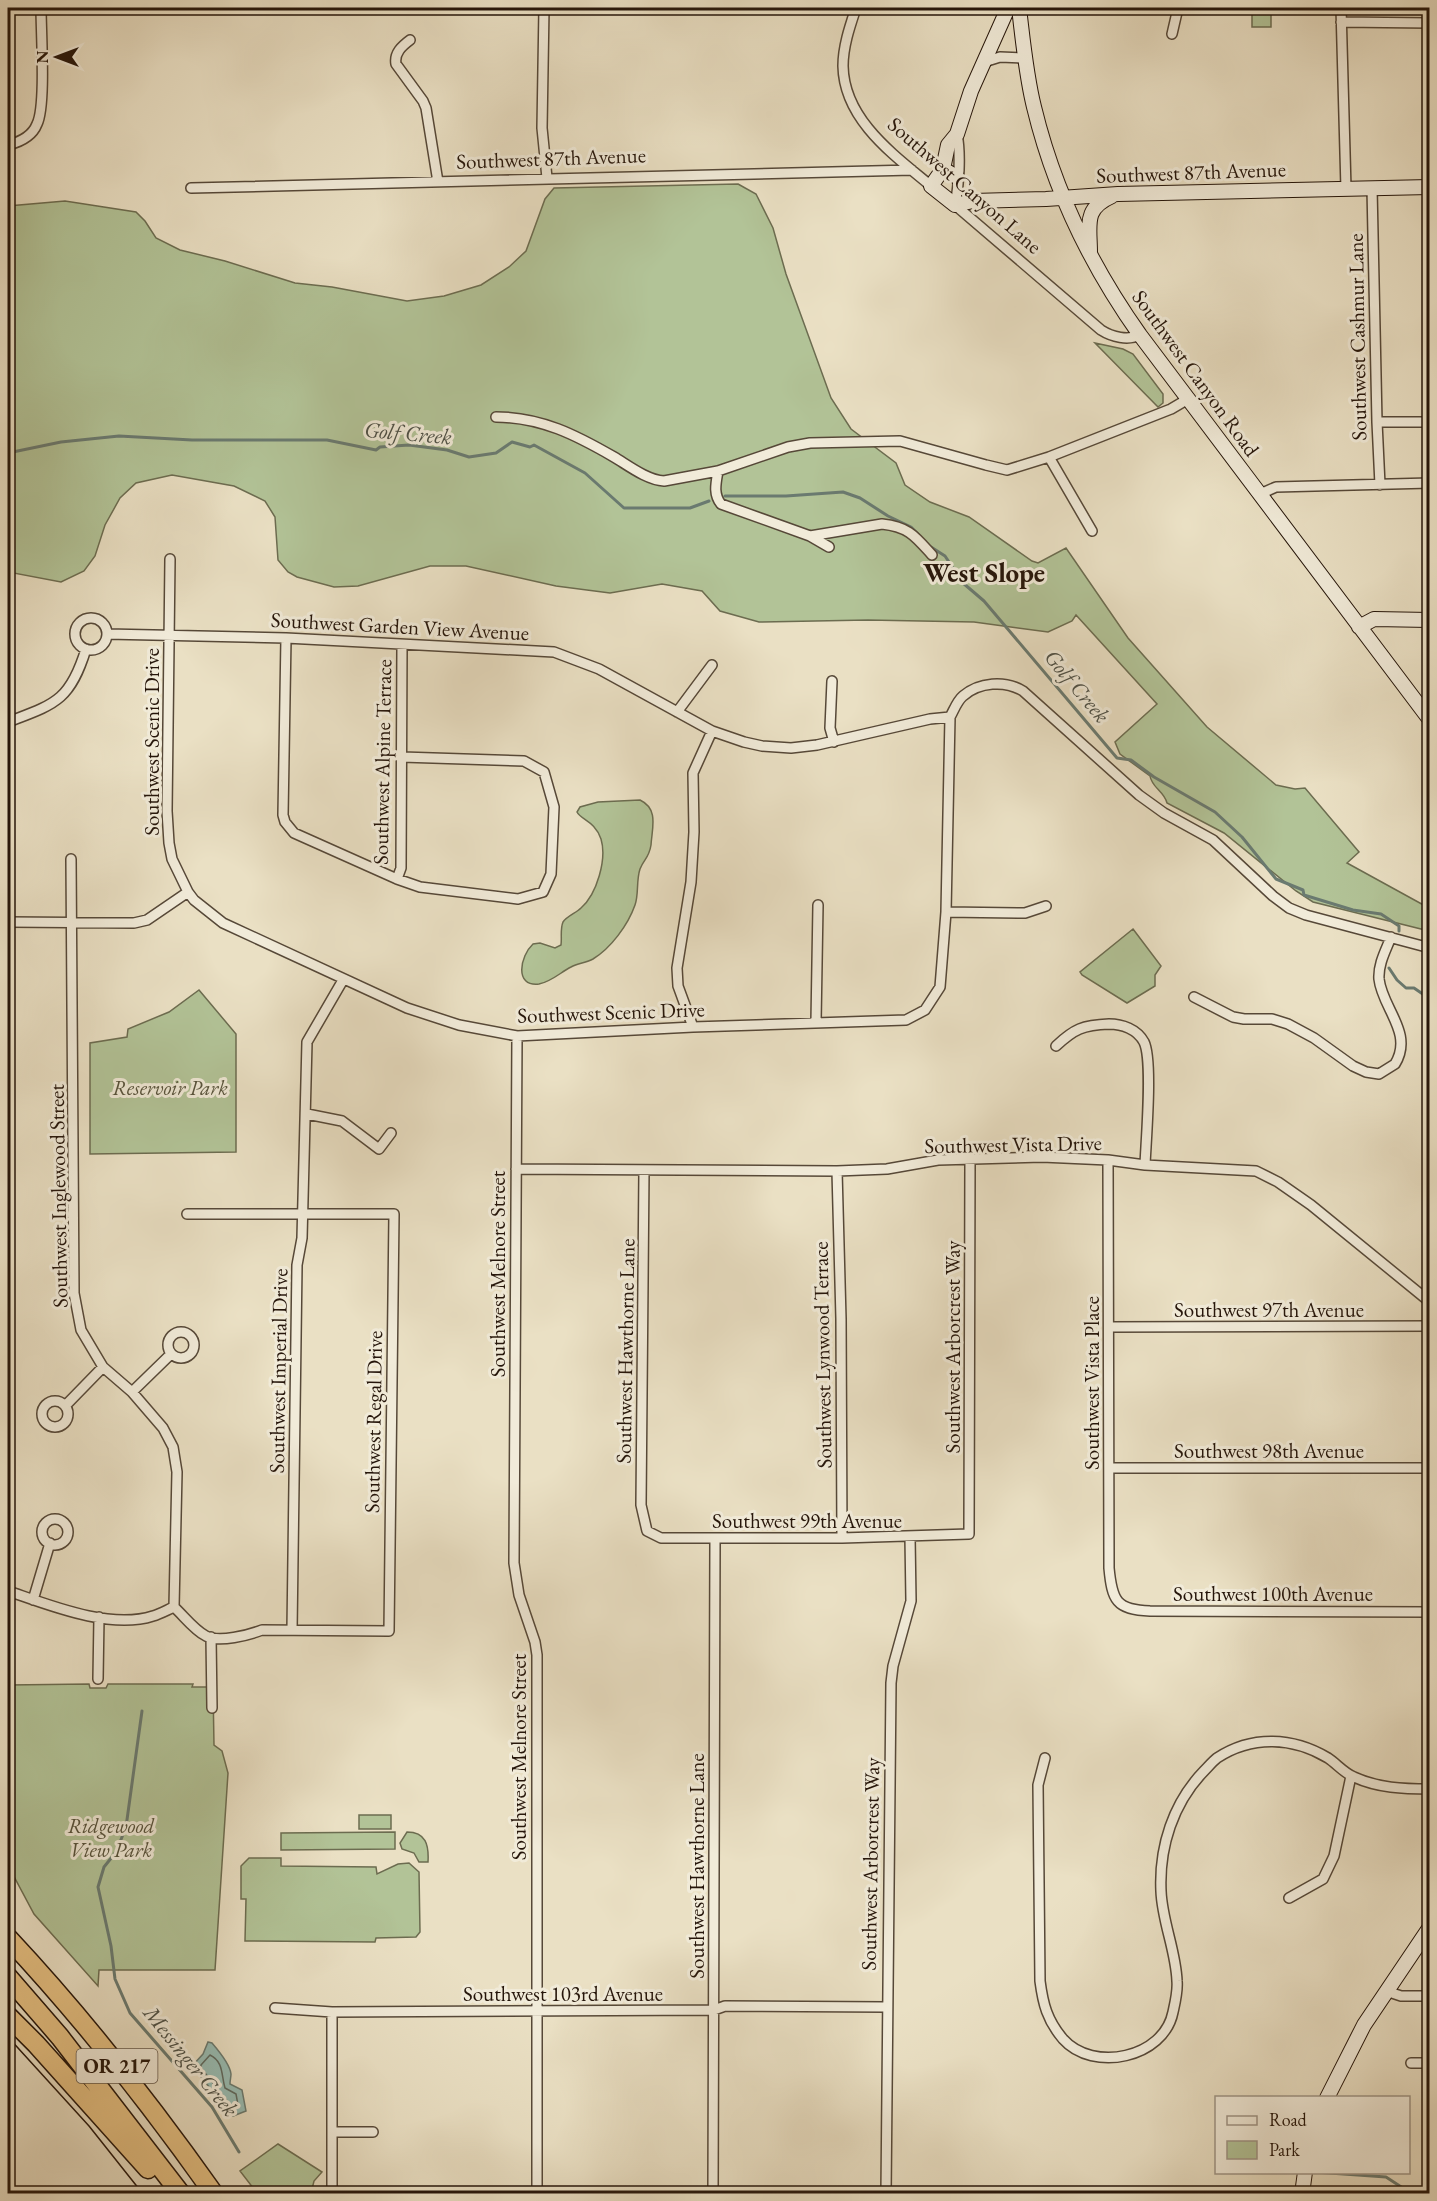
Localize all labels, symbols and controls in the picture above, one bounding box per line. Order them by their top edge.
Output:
north arrow [27,27,87,87]
text: N [32,50,53,63]
street label: Southwest Canyon Lane [882,111,1048,259]
street label: Southwest 87th Avenue [456,141,646,175]
street label: Southwest 87th Avenue [1096,155,1286,189]
street label: Southwest Cashmur Lane [1342,233,1372,441]
street label: Southwest Canyon Road [1126,284,1266,462]
water label: Golf Creek [363,415,453,451]
district label: West Slope [923,555,1045,590]
street label: Southwest Garden View Avenue [270,606,530,646]
water label: Golf Creek [1038,643,1116,729]
street label: Southwest Scenic Drive [138,648,165,836]
street label: Southwest Alpine Terrace [367,659,397,865]
street label: Southwest Scenic Drive [517,995,705,1029]
park label: Reservoir Park [112,1074,228,1101]
street label: Southwest Inglewood Street [43,1083,73,1308]
street label: Southwest Vista Drive [924,1129,1102,1159]
street label: Southwest Melnore Street [484,1170,511,1377]
street label: Southwest Hawthorne Lane [610,1238,640,1464]
street label: Southwest Arborcrest Way [939,1240,966,1454]
street label: Southwest Lynwood Terrace [807,1241,837,1469]
street label: Southwest Imperial Drive [263,1268,293,1474]
street label: Southwest Vista Place [1078,1296,1105,1470]
street label: Southwest 97th Avenue [1174,1296,1364,1323]
street label: Southwest Regal Drive [358,1331,388,1513]
street label: Southwest 98th Avenue [1174,1437,1364,1464]
street label: Southwest 99th Avenue [712,1507,902,1534]
street label: Southwest 100th Avenue [1173,1580,1373,1607]
street label: Southwest Melnore Street [505,1653,532,1860]
street label: Southwest Hawthorne Lane [683,1753,710,1979]
street label: Southwest Arborcrest Way [855,1756,885,1971]
park label: Ridgewood View Park [68,1812,155,1863]
street label: Southwest 103rd Avenue [463,1980,663,2007]
water label: Messinger Creek [136,1998,245,2123]
road number: OR 217 [76,2049,158,2083]
legend [1215,2096,1410,2174]
text: Road [1269,2108,1308,2131]
text: Park [1269,2138,1300,2161]

